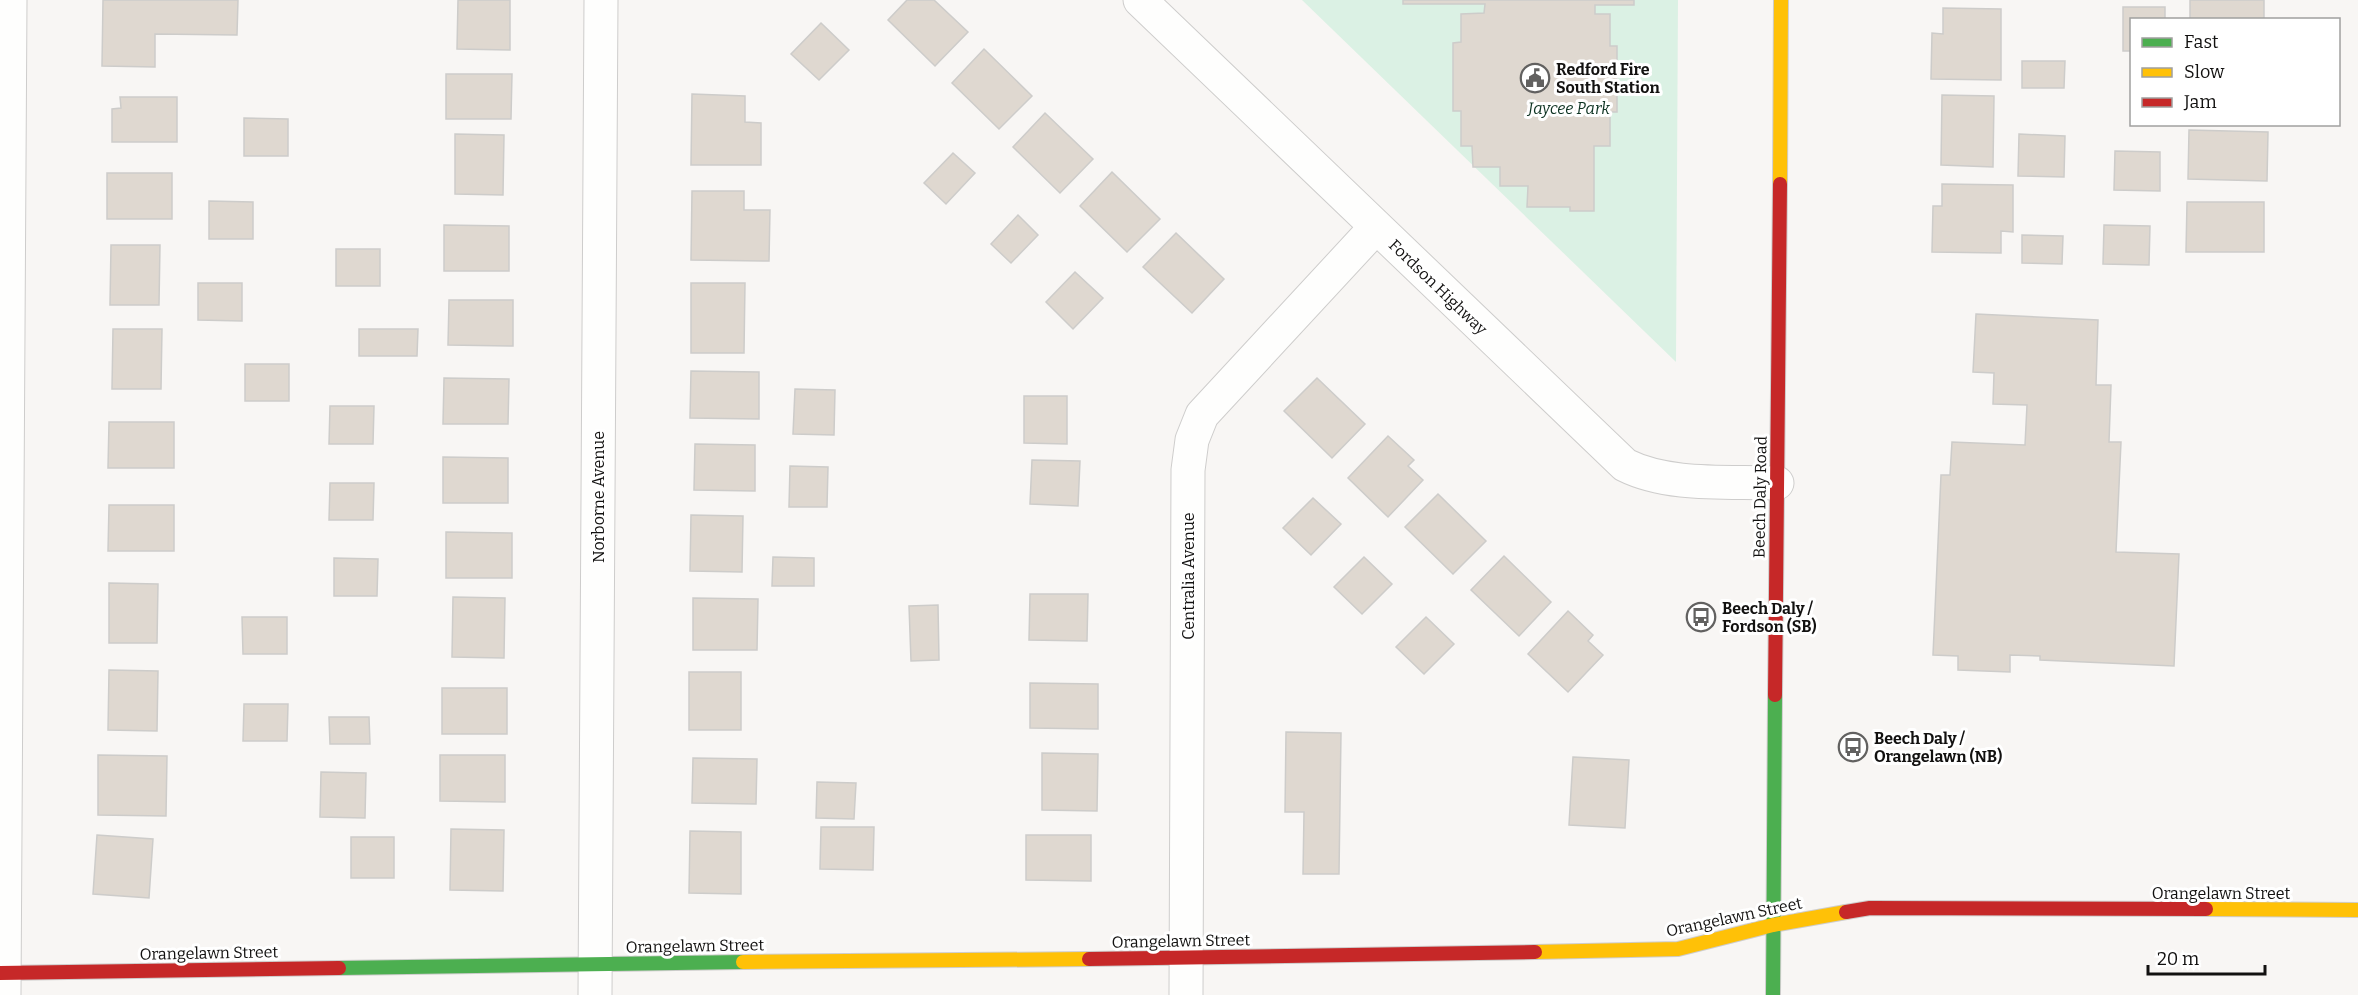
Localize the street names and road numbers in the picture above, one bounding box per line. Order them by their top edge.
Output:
street label: Fordson Highway [1385,235,1491,339]
street label: Norborne Avenue [589,431,608,563]
street label: Beech Daly Road [1749,435,1771,558]
street label: Centralia Avenue [1179,512,1198,640]
street label: Orangelawn Street [2152,884,2290,903]
street label: Orangelawn Street [1664,893,1804,941]
street label: Orangelawn Street [1112,930,1251,952]
street label: Orangelawn Street [626,935,765,957]
street label: Orangelawn Street [140,942,279,964]

